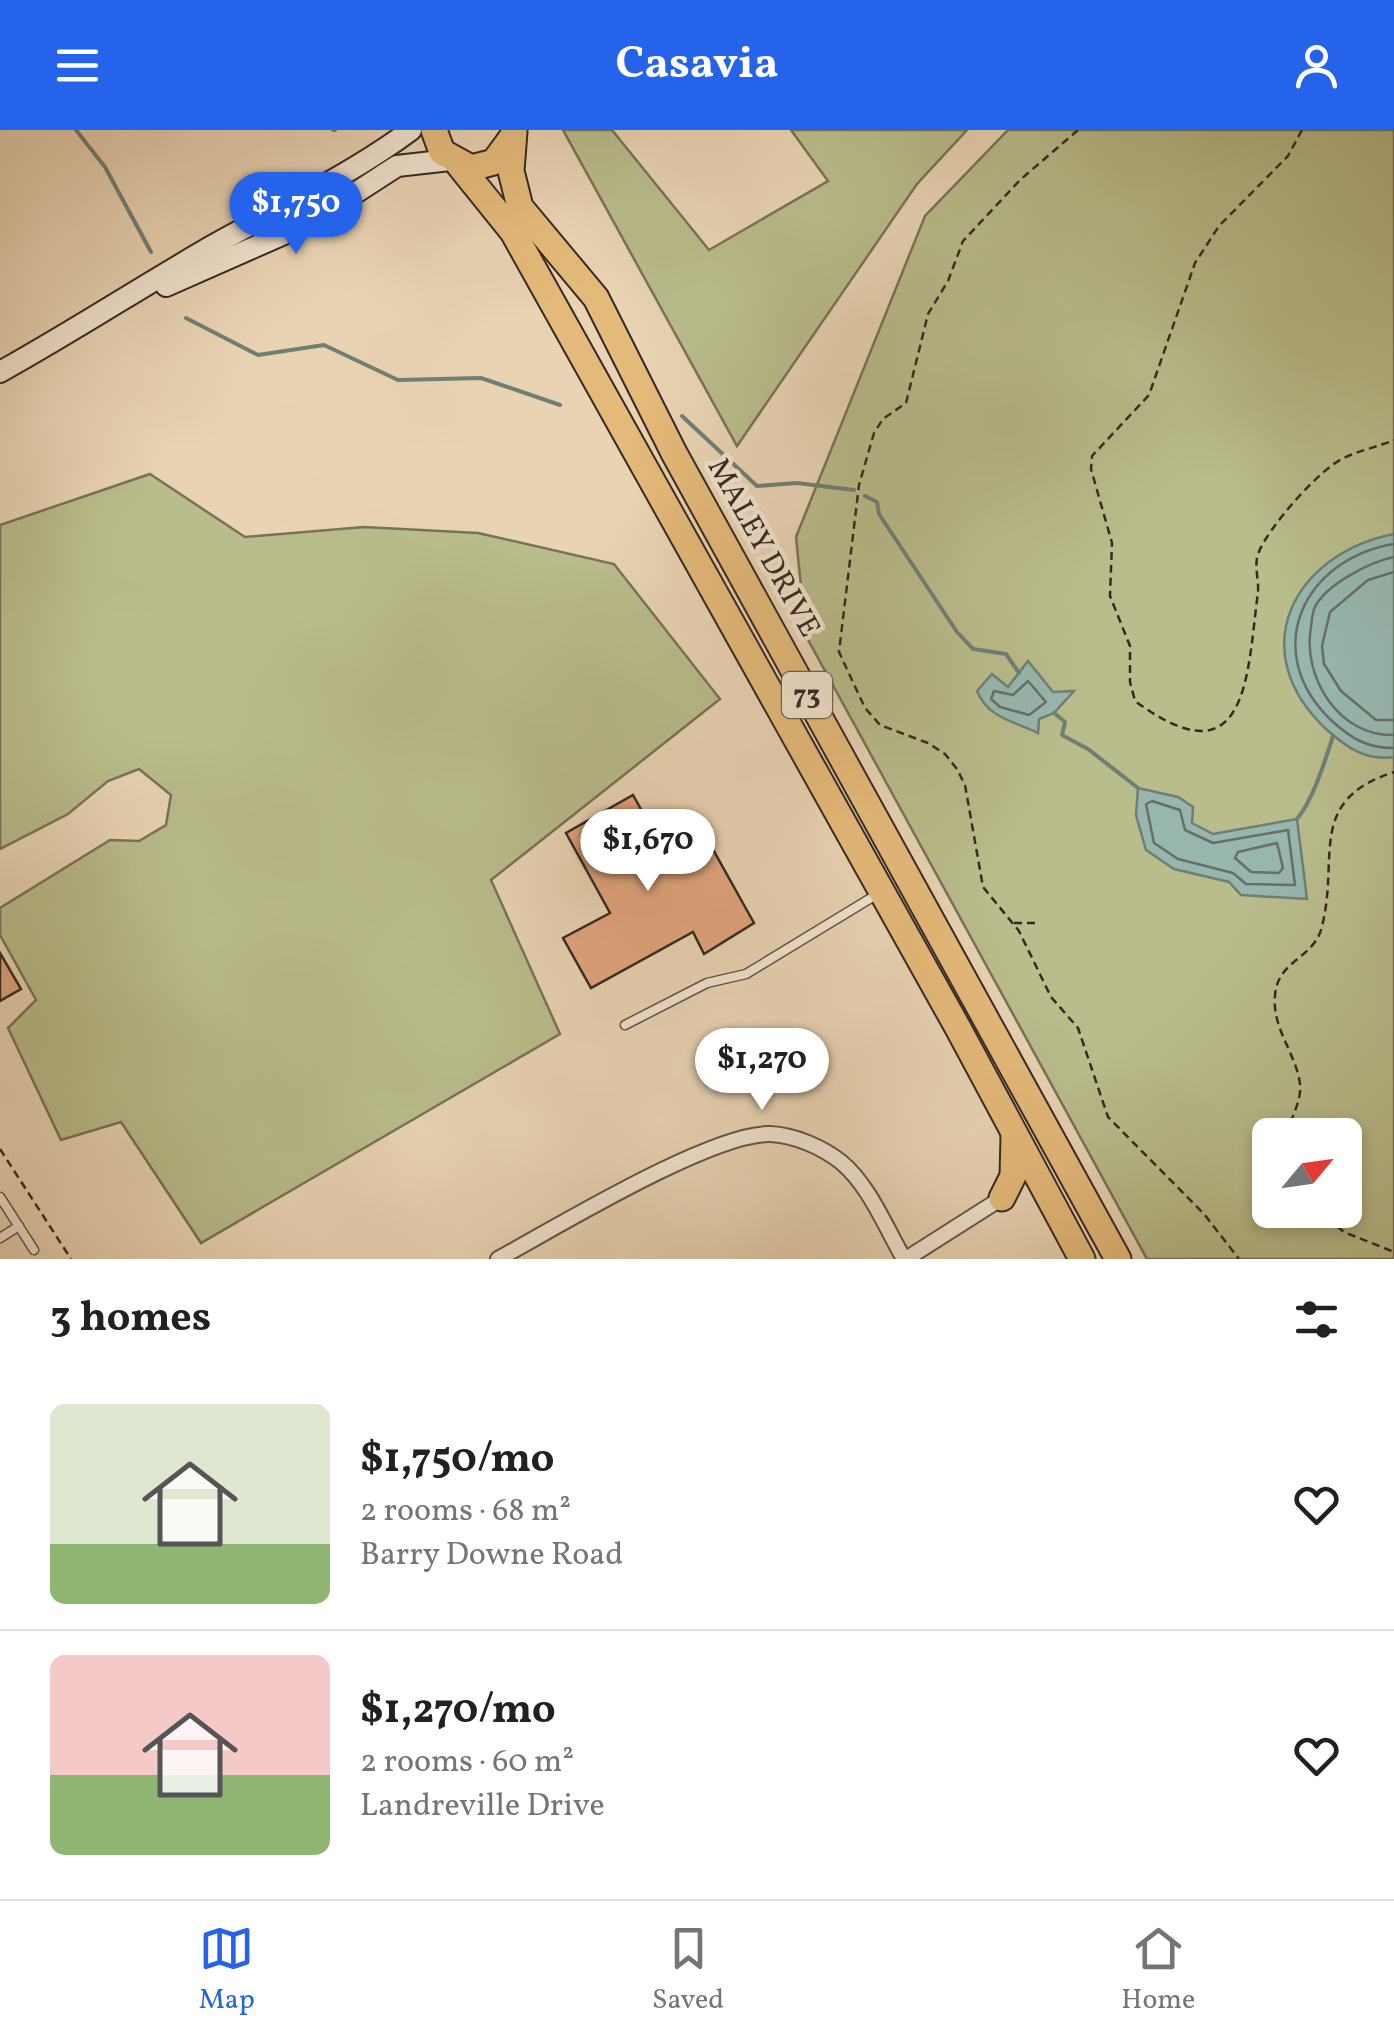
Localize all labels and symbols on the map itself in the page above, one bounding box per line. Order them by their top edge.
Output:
pin: $1,750 [215,172,377,257]
street label: MALEY DRIVE [696,451,830,645]
road number: 73 [782,672,832,718]
pin: $1,670 [567,809,729,894]
pin: $1,270 [681,1028,843,1113]
north arrow [1252,1118,1362,1228]

